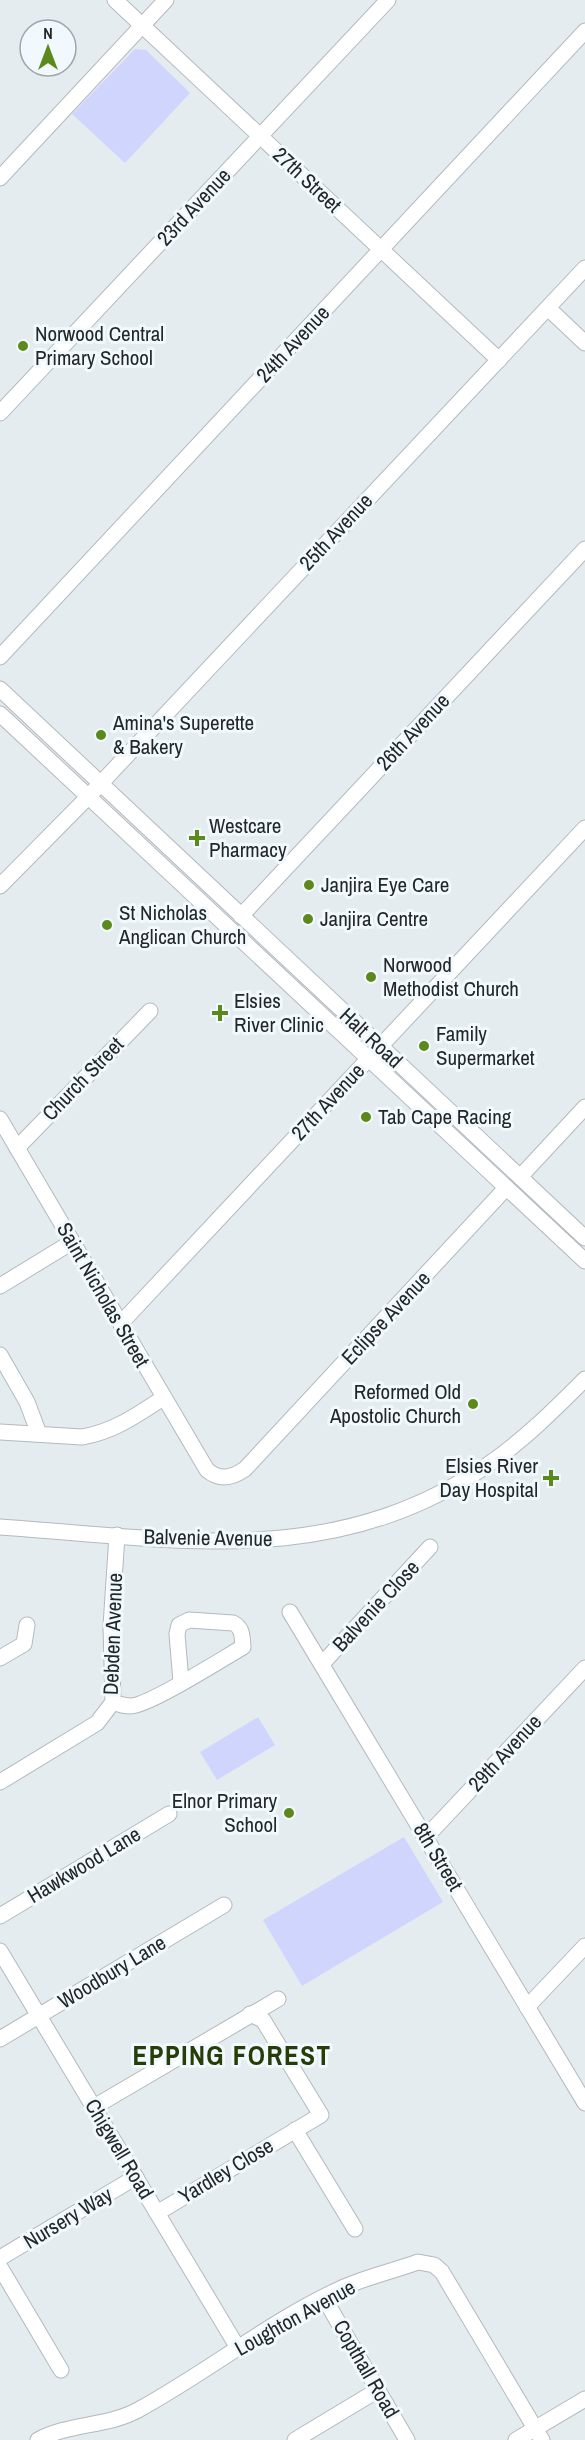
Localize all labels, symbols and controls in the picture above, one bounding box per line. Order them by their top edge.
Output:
north arrow [18,18,78,78]
text: N [43,22,53,44]
street label: 27th Street [267,140,348,219]
street label: 23rd Avenue [150,162,237,252]
street label: 24th Avenue [249,299,336,388]
place label: Norwood Central Primary School [35,319,164,372]
marker: Norwood Central Primary School [16,339,30,353]
street label: 25th Avenue [292,487,379,576]
street label: 26th Avenue [369,687,456,776]
place label: Amina's Superette & Bakery [112,708,254,761]
marker: Amina's Superette & Bakery [94,728,108,742]
place label: Westcare Pharmacy [209,811,287,864]
marker: Westcare Pharmacy [190,831,204,845]
place label: Janjira Eye Care [321,870,449,899]
marker: Janjira Eye Care [302,878,316,892]
place label: St Nicholas Anglican Church [118,898,246,951]
place label: Janjira Centre [320,904,428,933]
marker: Janjira Centre [301,912,315,926]
marker: St Nicholas Anglican Church [100,918,114,932]
place label: Norwood Methodist Church [383,950,519,1003]
marker: Norwood Methodist Church [364,970,378,984]
place label: Elsies River Clinic [234,986,324,1039]
street label: Halt Road [333,1001,409,1074]
marker: Elsies River Clinic [211,1004,229,1022]
place label: Family Supermarket [436,1019,535,1072]
street label: Church Street [35,1030,130,1127]
marker: Family Supermarket [417,1039,431,1053]
street label: 27th Avenue [284,1057,371,1146]
place label: Tab Cape Racing [378,1102,512,1131]
marker: Tab Cape Racing [359,1110,373,1124]
street label: Saint Nicholas Street [50,1217,157,1373]
street label: Eclipse Avenue [335,1264,437,1371]
place label: Reformed Old Apostolic Church [329,1377,461,1430]
marker: Reformed Old Apostolic Church [466,1397,480,1411]
place label: Elsies River Day Hospital [439,1451,538,1504]
marker: Elsies River Day Hospital [542,1469,560,1487]
street label: Balvenie Avenue [143,1522,273,1553]
street label: Balvenie Close [326,1553,426,1658]
street label: Debden Avenue [96,1572,129,1696]
street label: 29th Avenue [461,1708,548,1797]
place label: Elnor Primary School [172,1786,277,1839]
marker: Elnor Primary School [282,1806,296,1820]
street label: 8th Street [407,1817,470,1896]
street label: Hawkwood Lane [22,1819,146,1910]
street label: Woodbury Lane [52,1928,171,2015]
district label: EPPING FOREST [132,2037,332,2073]
street label: Chigwell Road [78,2093,161,2204]
street label: Yardley Close [173,2131,279,2210]
street label: Nursery Way [18,2179,118,2255]
street label: Loughton Avenue [229,2272,360,2363]
street label: Copthall Road [327,2314,406,2423]

